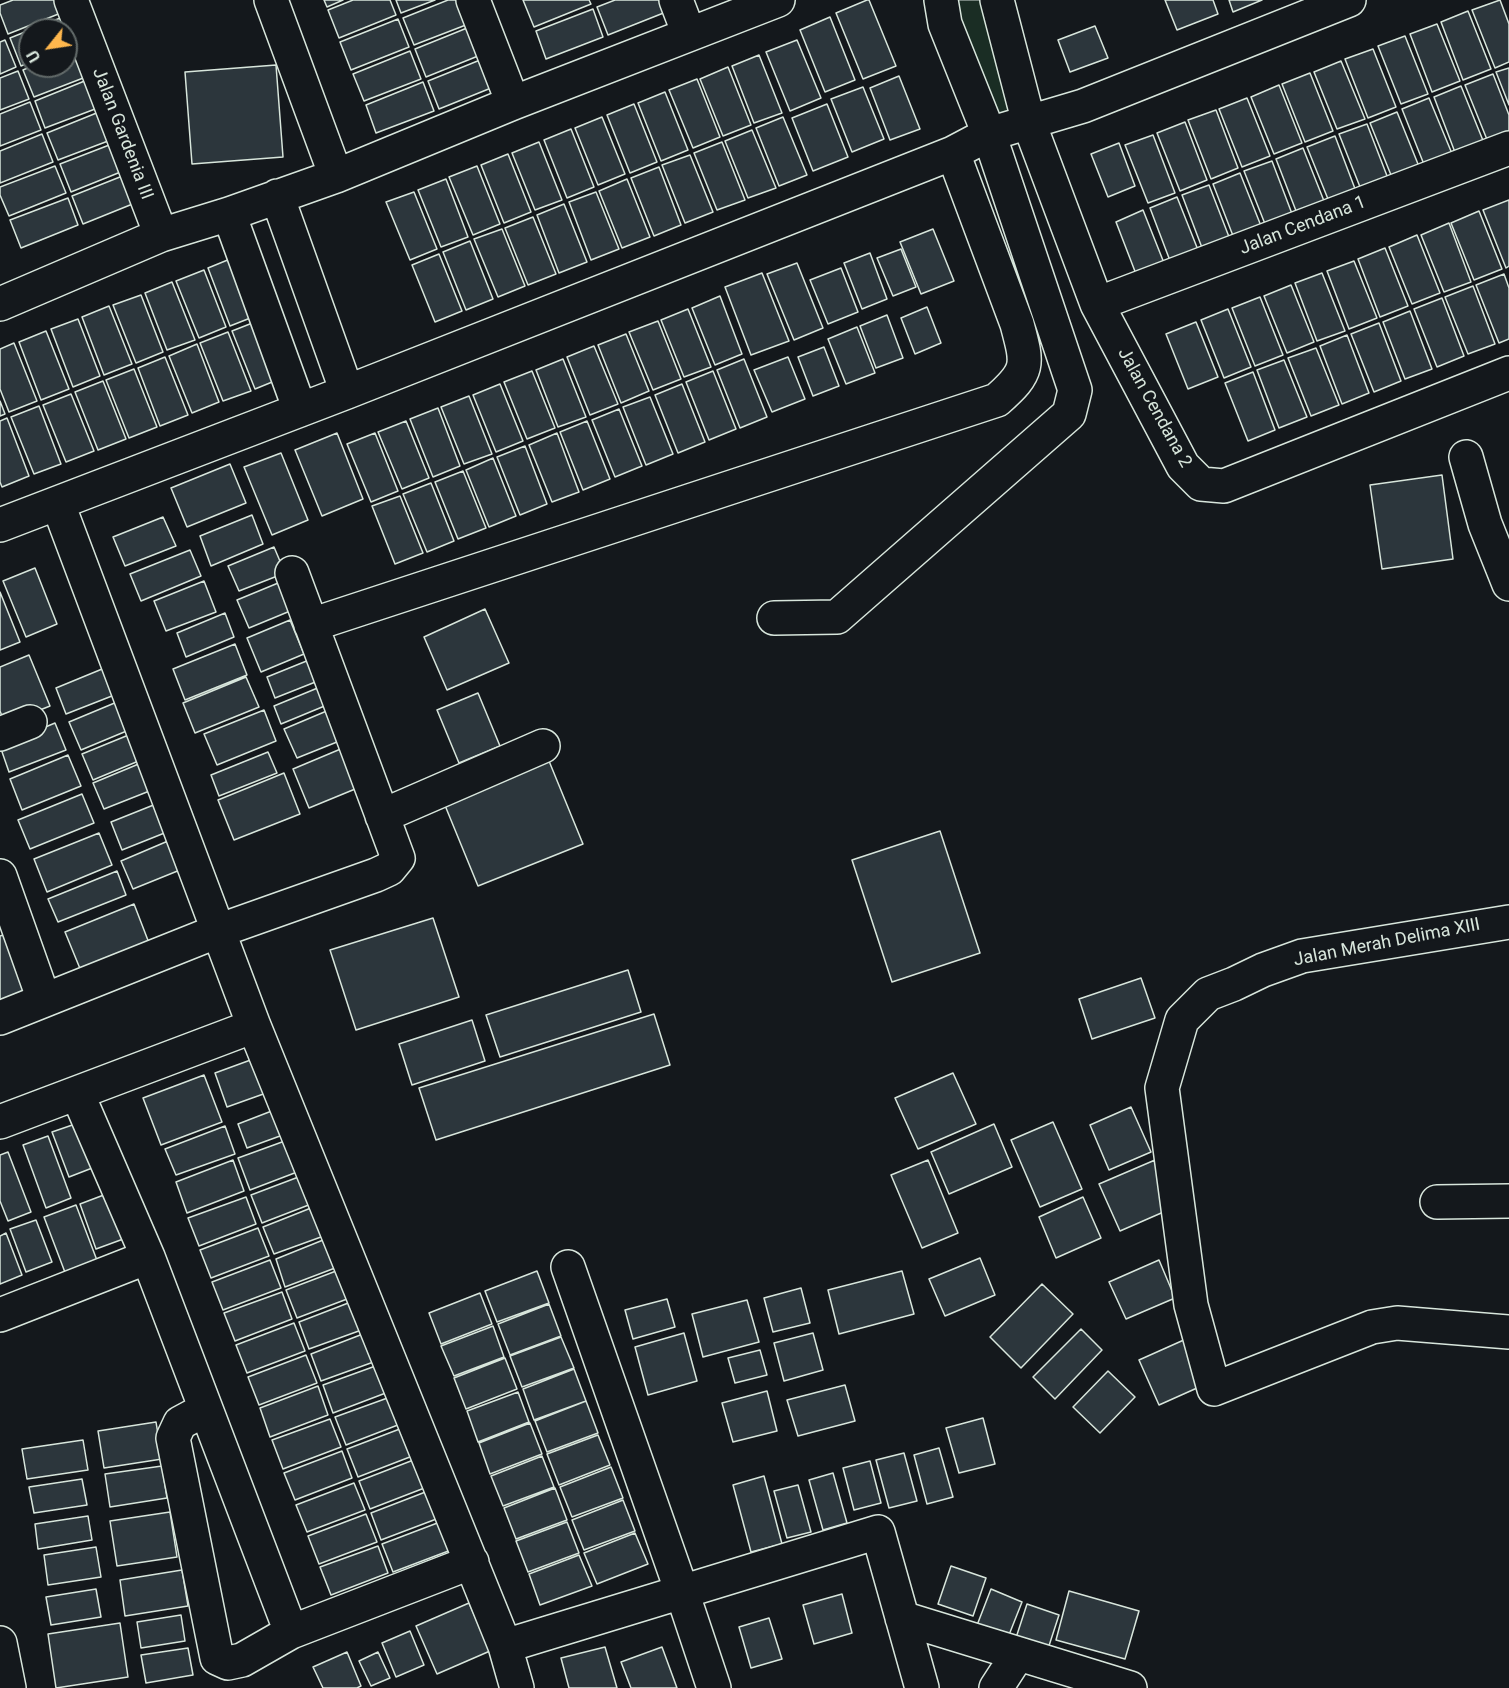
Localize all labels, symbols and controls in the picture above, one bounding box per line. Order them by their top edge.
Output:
north arrow [18,18,78,78]
text: U [23,47,45,66]
street label: Jalan Gardenia III [87,65,157,203]
street label: Jalan Cendana 1 [1237,192,1369,260]
street label: Jalan Cendana 2 [1112,344,1196,472]
street label: Jalan Merah Delima XIII [1292,914,1482,972]

